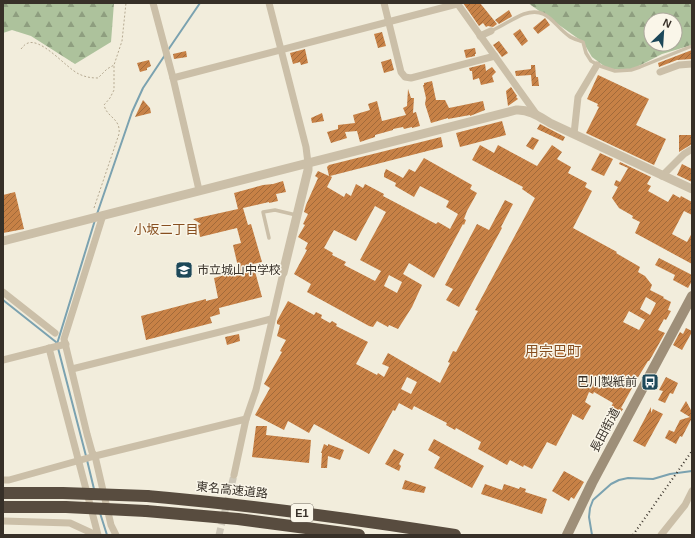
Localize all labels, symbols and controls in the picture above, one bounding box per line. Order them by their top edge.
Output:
north arrow [643,12,683,52]
text: N [661,16,673,30]
district label: 小坂二丁目 [133,222,199,237]
school or university icon: 市立城山中学校 [174,260,194,280]
place label: 市立城山中学校 [197,263,281,277]
district label: 用宗巴町 [525,343,581,359]
bus stop icon: 巴川製紙前 [640,372,660,392]
place label: 巴川製紙前 [577,375,637,389]
street label: 長田街道 [588,406,622,454]
street label: 東名高速道路 [195,479,269,501]
road number: E1 [291,504,313,522]

